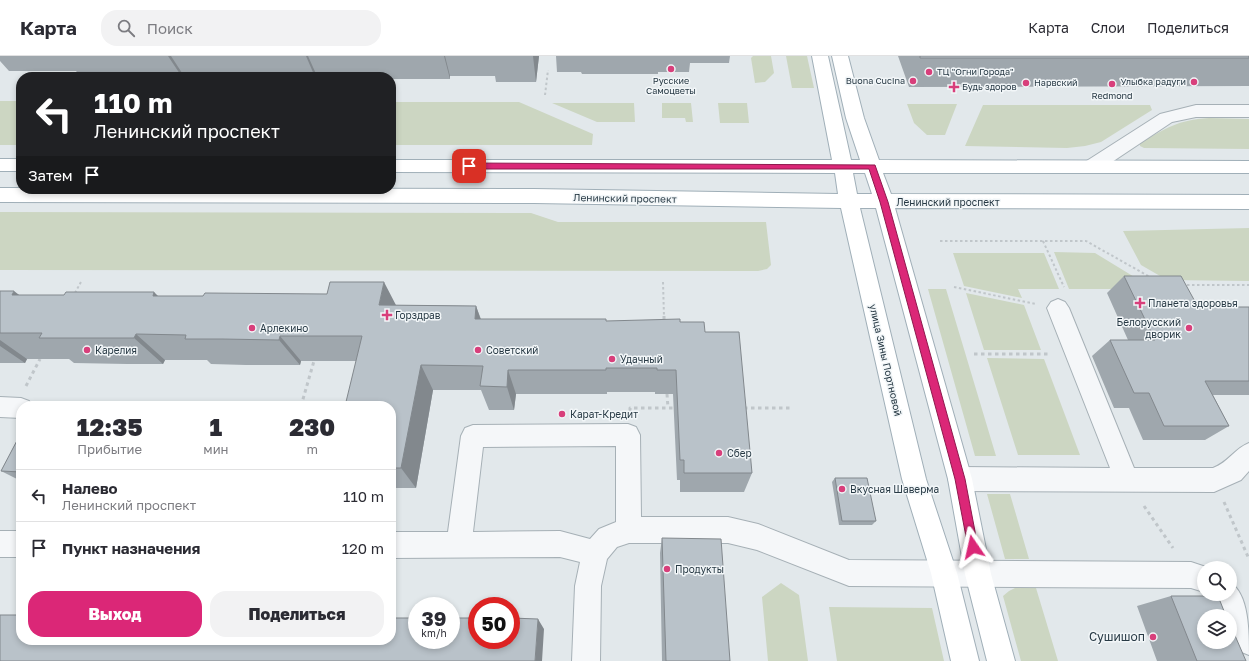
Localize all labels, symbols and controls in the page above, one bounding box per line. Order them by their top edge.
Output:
search box [101,10,381,46]
text: Карта [20,16,77,39]
icon: search [115,17,137,39]
text: Поиск [147,19,193,37]
text: Карта [1028,19,1069,36]
text: Слои [1091,19,1125,36]
text: Поделиться [1147,19,1229,36]
marker: Русские Самоцветы [666,64,676,74]
place label: ТЦ "Огни Города" [937,66,1014,77]
marker: ТЦ "Огни Города" [924,67,934,77]
place label: Русские Самоцветы [646,75,696,96]
place label: Buona Cucina [846,75,905,86]
marker: Buona Cucina [908,76,918,86]
place label: Улыбка радуги [1120,76,1186,87]
place label: Нарвский [1034,77,1078,88]
marker: Улыбка радуги [1189,77,1199,87]
marker: Нарвский [1021,78,1031,88]
marker: Redmond [1107,79,1117,89]
place label: Будь здоров [962,81,1017,92]
marker: Будь здоров [949,82,959,92]
text: 110 m [94,86,173,119]
icon: left [28,88,80,140]
place label: Redmond [1091,90,1133,101]
text: Ленинский проспект [94,120,280,142]
pin [452,149,486,183]
icon: arrive [458,155,480,177]
icon: arrive [81,164,103,186]
text: Затем [28,166,73,184]
street label: Ленинский проспект [573,191,677,205]
street label: Ленинский проспект [896,196,1000,208]
place label: Планета здоровья [1148,297,1238,309]
marker: Планета здоровья [1135,298,1145,308]
street label: улица Зины Портновой [867,303,905,417]
place label: Горздрав [395,309,441,321]
marker: Горздрав [382,310,392,320]
place label: Белорусский дворик [1117,316,1181,340]
place label: Арлекино [260,322,308,334]
marker: Арлекино [247,323,257,333]
marker: Белорусский дворик [1184,323,1194,333]
place label: Карелия [95,344,137,356]
place label: Советский [486,344,538,356]
marker: Карелия [82,345,92,355]
marker: Советский [473,345,483,355]
place label: Удачный [620,353,663,365]
marker: Удачный [607,354,617,364]
place label: Карат-Кредит [570,408,638,420]
marker: Карат-Кредит [557,409,567,419]
text: 12:35 [77,412,143,441]
text: 1 [210,412,222,441]
text: 230 [289,412,335,441]
text: Прибытие [77,441,142,457]
text: мин [203,441,229,457]
text: m [307,441,318,457]
place label: Сбер [727,447,752,459]
marker: Сбер [714,448,724,458]
text: Налево [62,479,118,497]
place label: Вкусная Шаверма [850,483,939,495]
marker: Вкусная Шаверма [837,484,847,494]
icon: left [28,485,50,507]
text: 110 m [343,487,384,505]
text: Ленинский проспект [62,497,196,513]
position arrow [952,526,994,568]
icon: arrive [28,537,50,559]
text: Пункт назначения [62,539,200,557]
text: 120 m [342,539,384,557]
map controls [1197,561,1237,649]
button: search [1197,561,1237,601]
place label: Продукты [675,563,724,575]
marker: Продукты [662,564,672,574]
button: Выход [28,591,202,637]
button: Поделиться [210,591,384,637]
speed limit sign: 50 [468,597,520,649]
text: 39 [422,606,446,630]
button: layers [1197,609,1237,649]
text: km/h [421,627,447,639]
place label: Сушишоп [1089,629,1145,644]
marker: Сушишоп [1148,632,1158,642]

